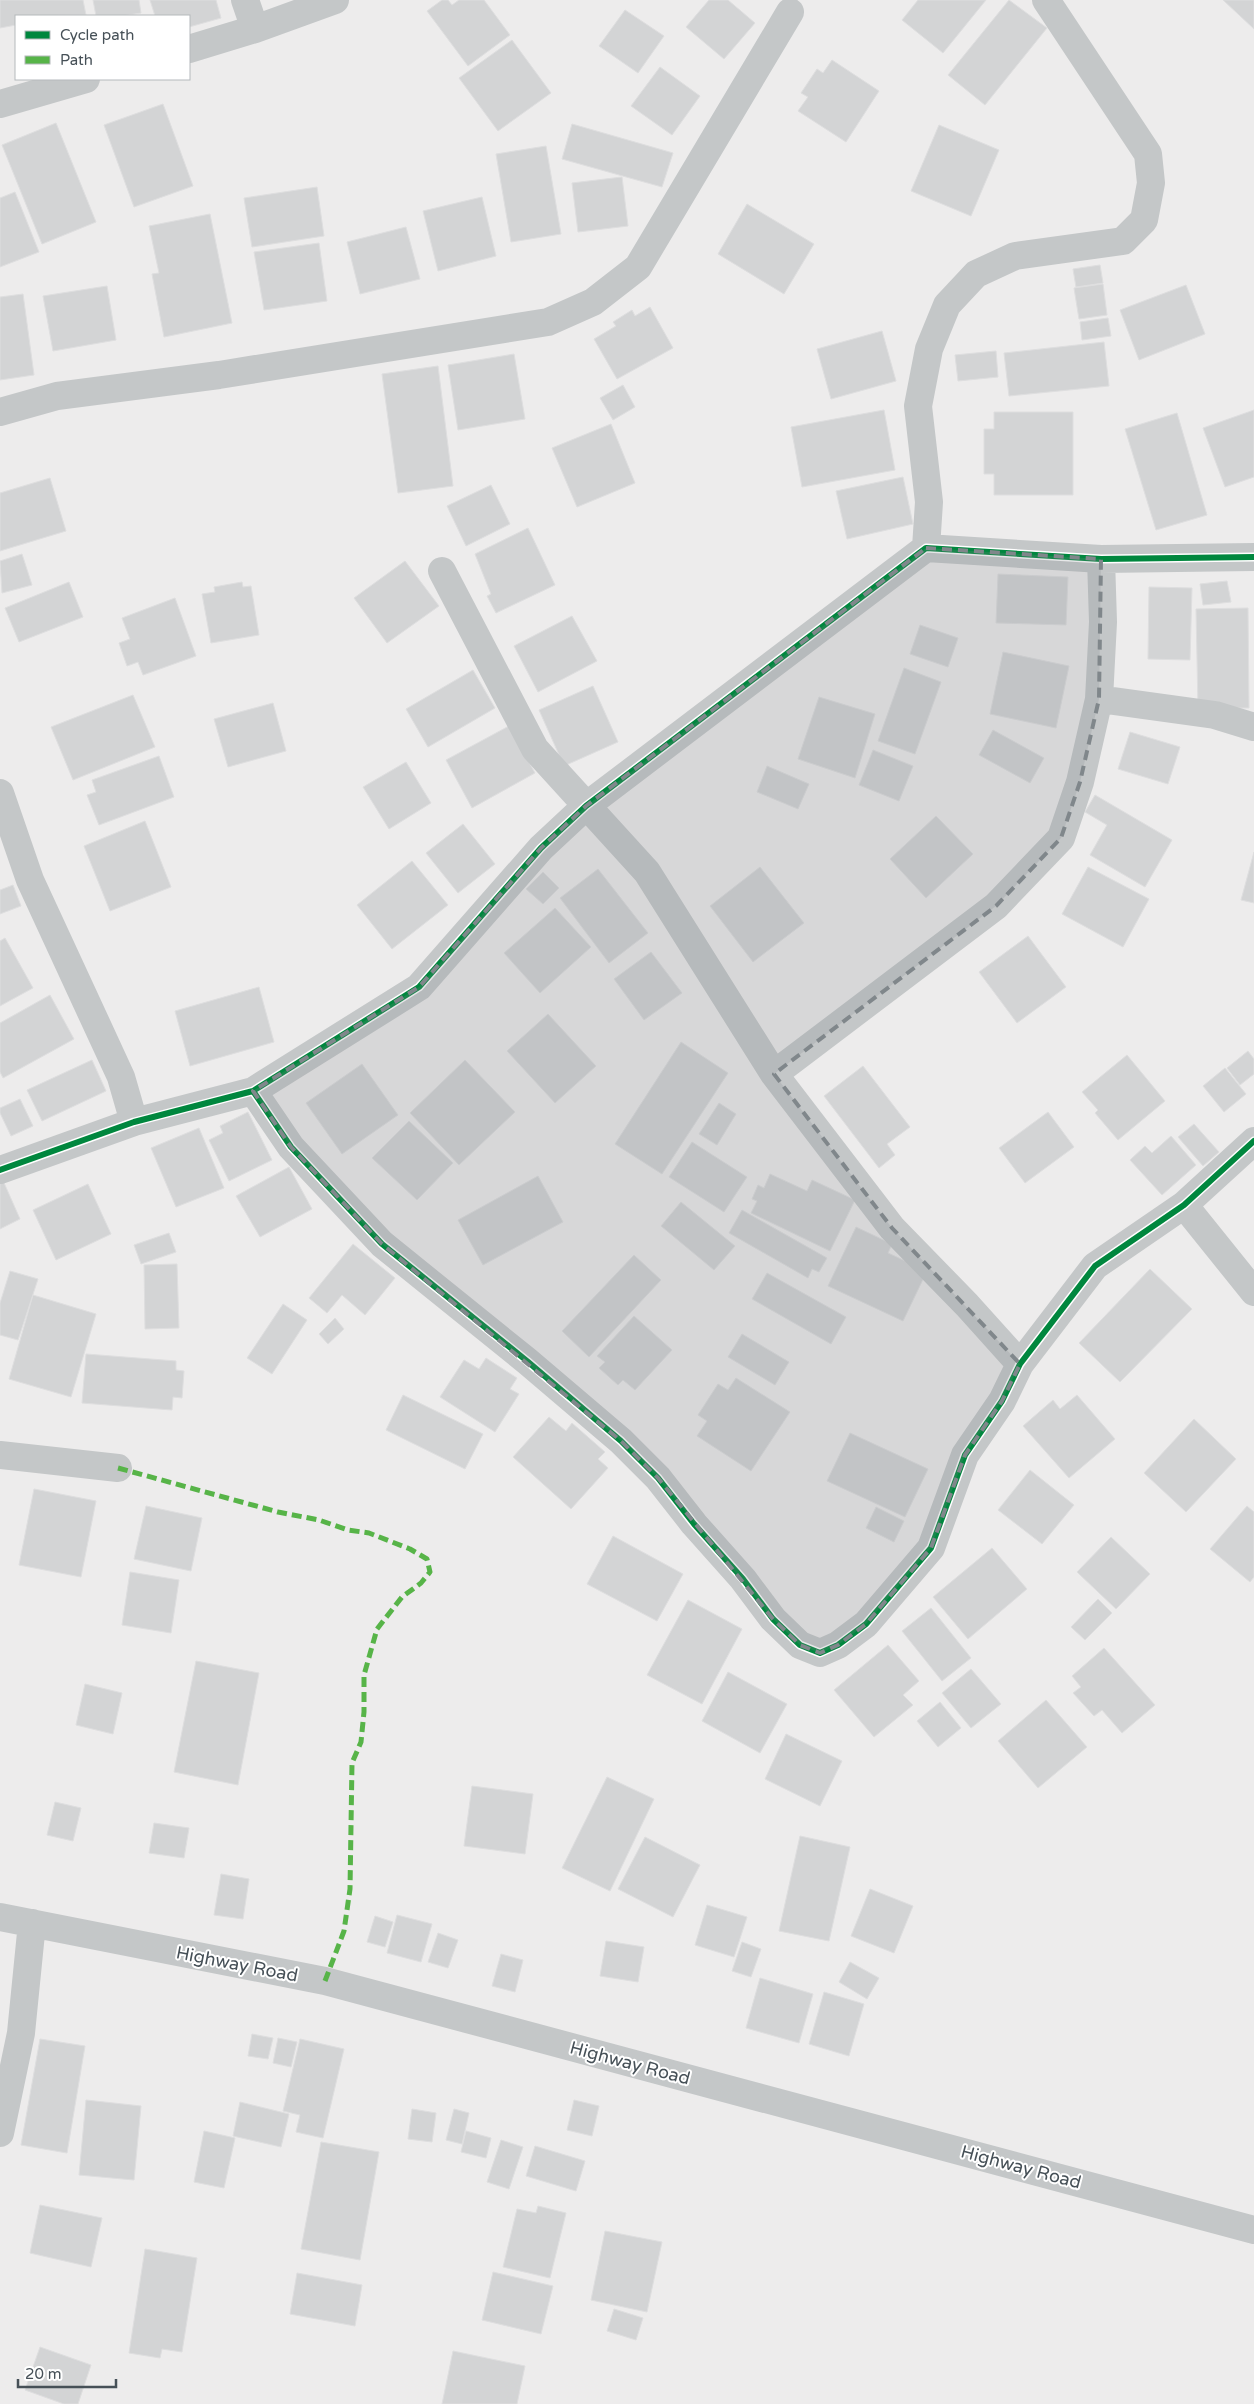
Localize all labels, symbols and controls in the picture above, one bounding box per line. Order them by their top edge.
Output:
legend [15,15,190,80]
text: Cycle path [60,26,134,44]
text: Path [60,51,93,69]
street label: Highway Road [174,1941,300,1987]
street label: Highway Road [567,2036,693,2090]
street label: Highway Road [958,2140,1084,2194]
scale bar [18,2356,115,2388]
text: 20 m [25,2365,62,2383]

